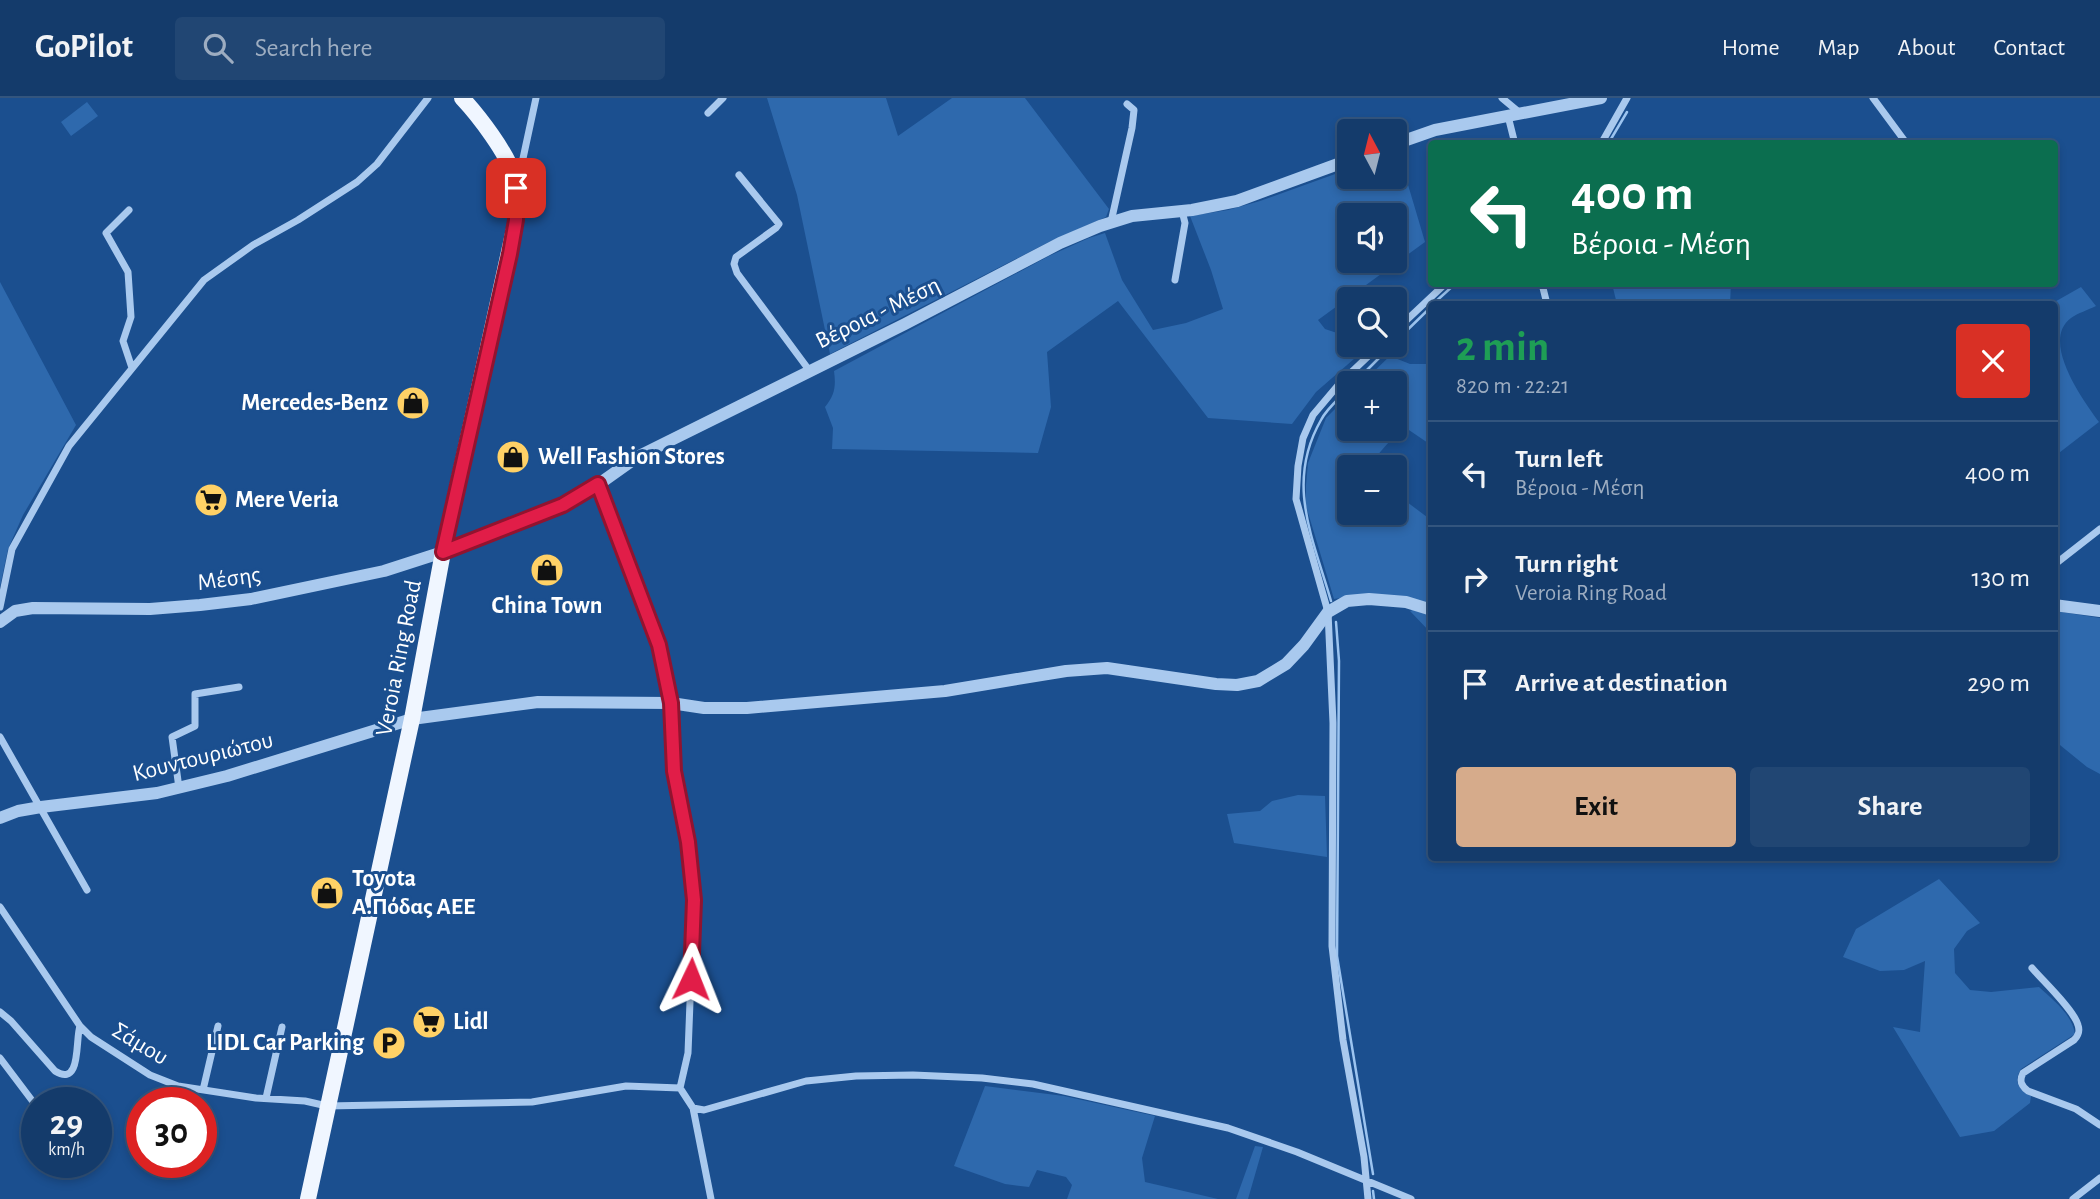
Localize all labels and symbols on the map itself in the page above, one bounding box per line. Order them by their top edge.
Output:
north arrow [1337,119,1407,189]
pin [486,158,546,218]
street label: Βέροια - Μέση [812,273,944,353]
shop icon: Mercedes-Benz [394,384,432,422]
place label: Mercedes-Benz [241,391,388,415]
shop icon: Well Fashion Stores [494,438,532,476]
place label: Well Fashion Stores [538,445,725,469]
supermarket icon: Mere Veria [192,481,230,519]
place label: Mere Veria [235,488,339,512]
shop icon: China Town [528,551,566,589]
street label: Μέσης [196,563,262,595]
street label: Verοia Ring Road [372,578,426,738]
place label: China Town [492,594,603,618]
street label: Κουντουριώτου [130,728,276,786]
place label: Toyota Α.Πόδας ΑΕΕ [352,867,475,919]
shop icon: Toyota Α.Πόδας ΑΕΕ [308,874,346,912]
position arrow [654,942,728,1016]
supermarket icon: Lidl [410,1003,448,1041]
place label: Lidl [453,1010,489,1034]
street label: Σάμου [108,1018,172,1070]
parking icon: LIDL Car Parking [370,1024,408,1062]
place label: LIDL Car Parking [206,1031,365,1055]
speed limit sign: 30 [126,1087,217,1178]

